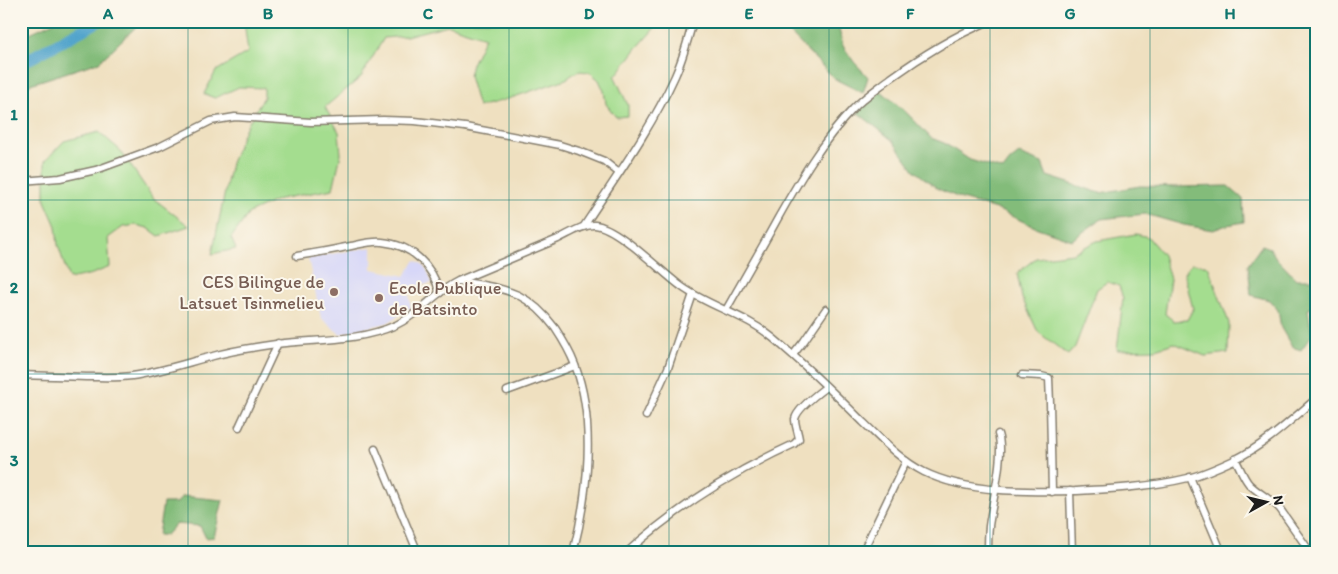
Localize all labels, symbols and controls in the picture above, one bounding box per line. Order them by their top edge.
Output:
text: A [102,4,114,23]
text: B [263,4,274,23]
text: C [423,4,434,23]
text: D [584,4,595,23]
text: E [745,4,754,23]
text: F [906,4,915,23]
text: G [1064,4,1076,23]
text: H [1224,4,1236,23]
text: 1 [10,105,18,124]
place label: CES Bilingue de Latsuet Tsinmelieu [179,271,324,314]
place label: Ecole Publique de Batsinto [389,277,501,320]
text: 2 [10,278,19,297]
marker: CES Bilingue de Latsuet Tsinmelieu [328,286,340,298]
marker: Ecole Publique de Batsinto [373,292,385,304]
text: 3 [10,451,19,470]
north arrow [1240,476,1290,526]
text: N [1269,494,1287,506]

